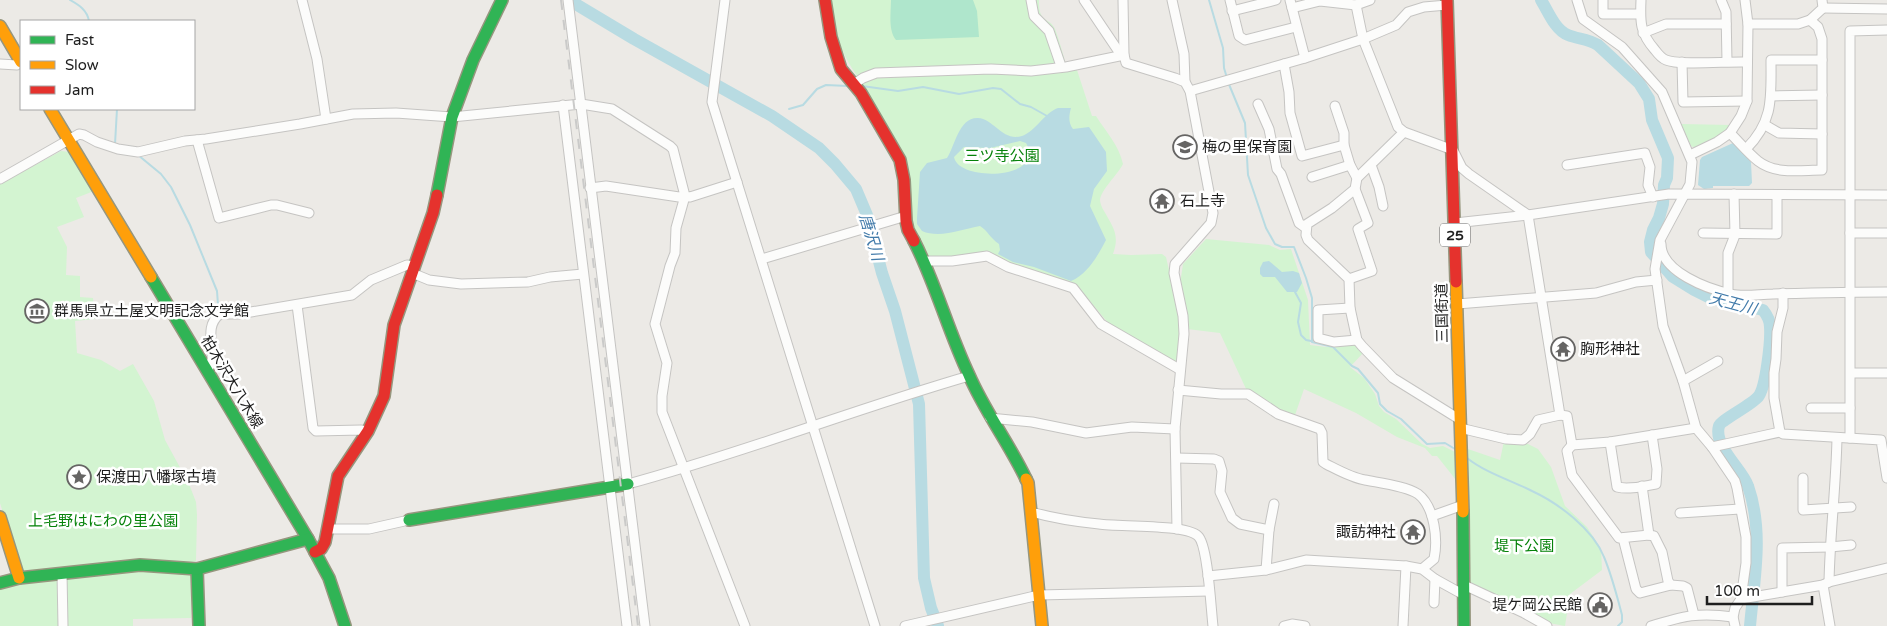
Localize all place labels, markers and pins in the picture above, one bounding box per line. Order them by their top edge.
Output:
school or university icon: 梅の里保育園 [1172,134,1198,160]
place label: 梅の里保育園 [1202,138,1292,156]
temple icon: 石上寺 [1149,188,1175,214]
place label: 石上寺 [1180,192,1225,210]
museum icon: 群馬県立土屋文明記念文学館 [24,298,50,324]
place label: 群馬県立土屋文明記念文学館 [54,302,249,320]
temple icon: 胸形神社 [1550,336,1576,362]
place label: 胸形神社 [1580,340,1640,358]
place icon: 保渡田八幡塚古墳 [66,464,92,490]
place label: 保渡田八幡塚古墳 [96,468,216,486]
temple icon: 諏訪神社 [1400,519,1426,545]
place label: 諏訪神社 [1336,523,1396,541]
public building icon: 堤ケ岡公民館 [1587,592,1613,618]
place label: 堤ケ岡公民館 [1492,596,1582,614]

